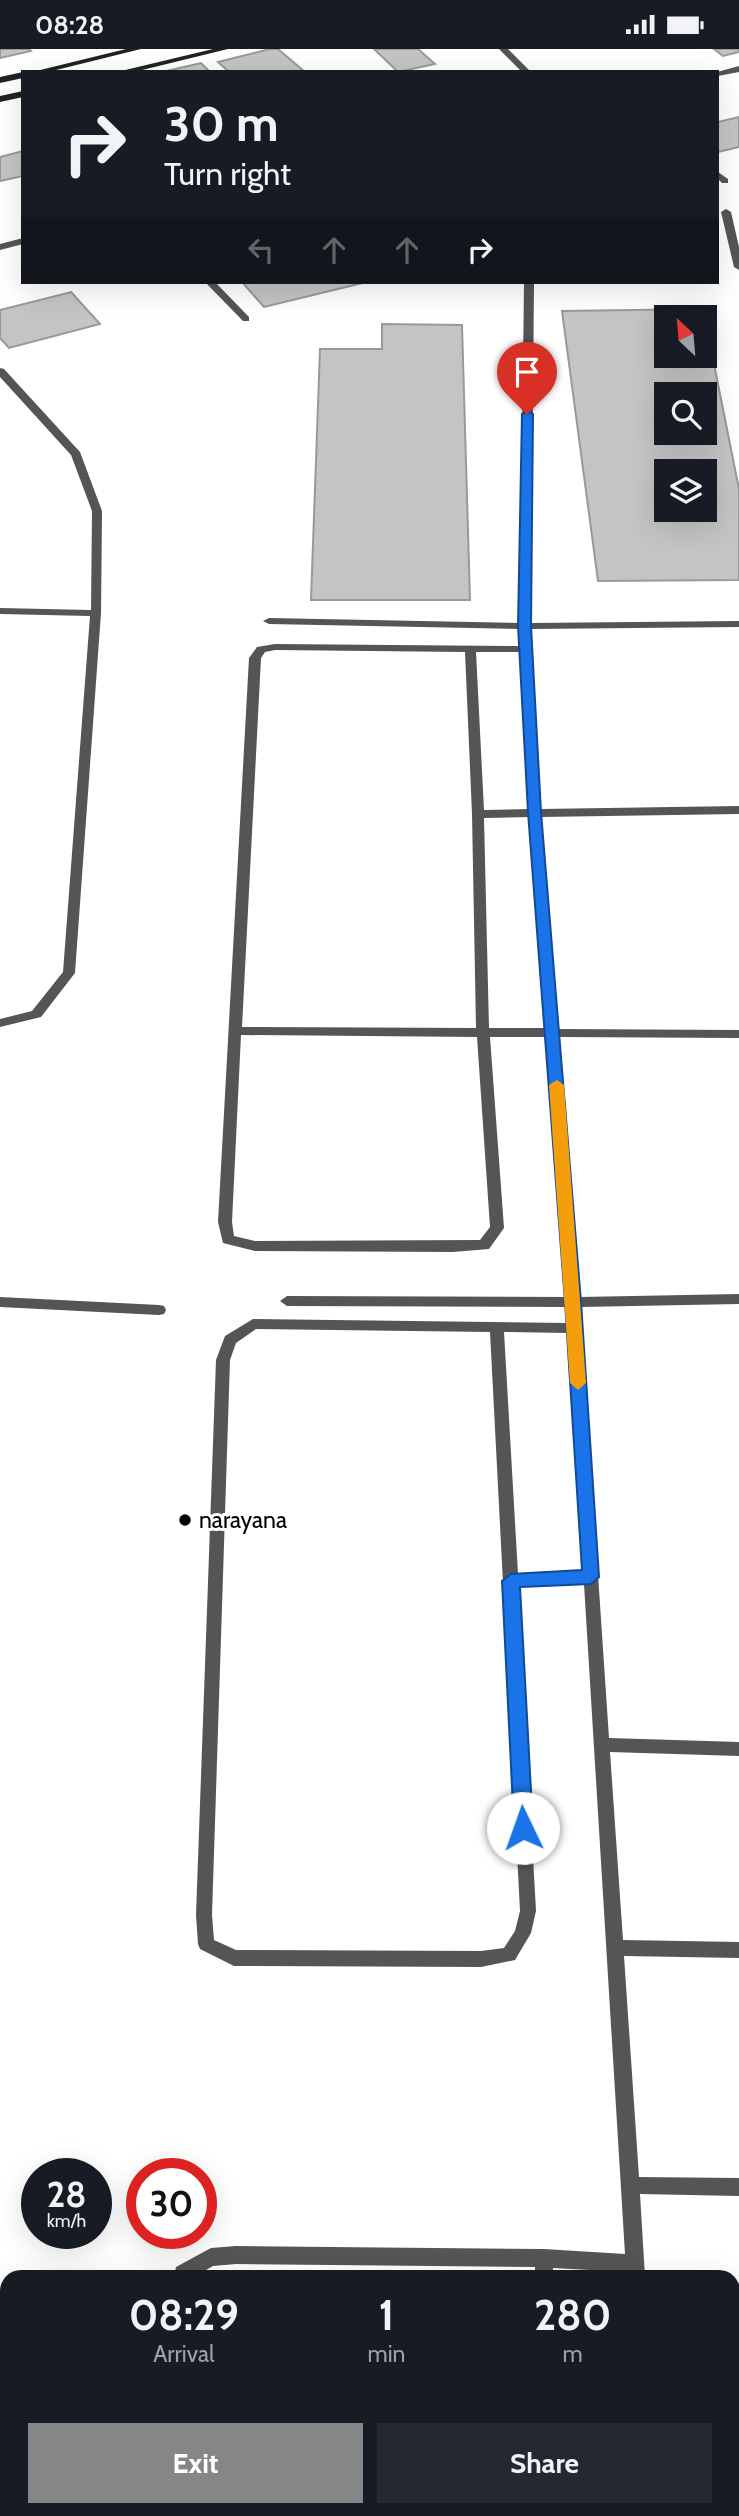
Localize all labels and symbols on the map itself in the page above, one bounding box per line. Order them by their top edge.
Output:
north arrow [654,305,718,367]
pin [497,342,557,414]
place label: narayana [199,1506,287,1534]
marker: narayana [177,1512,193,1528]
position arrow [486,1791,560,1865]
speed limit sign: 30 [126,2158,217,2249]

